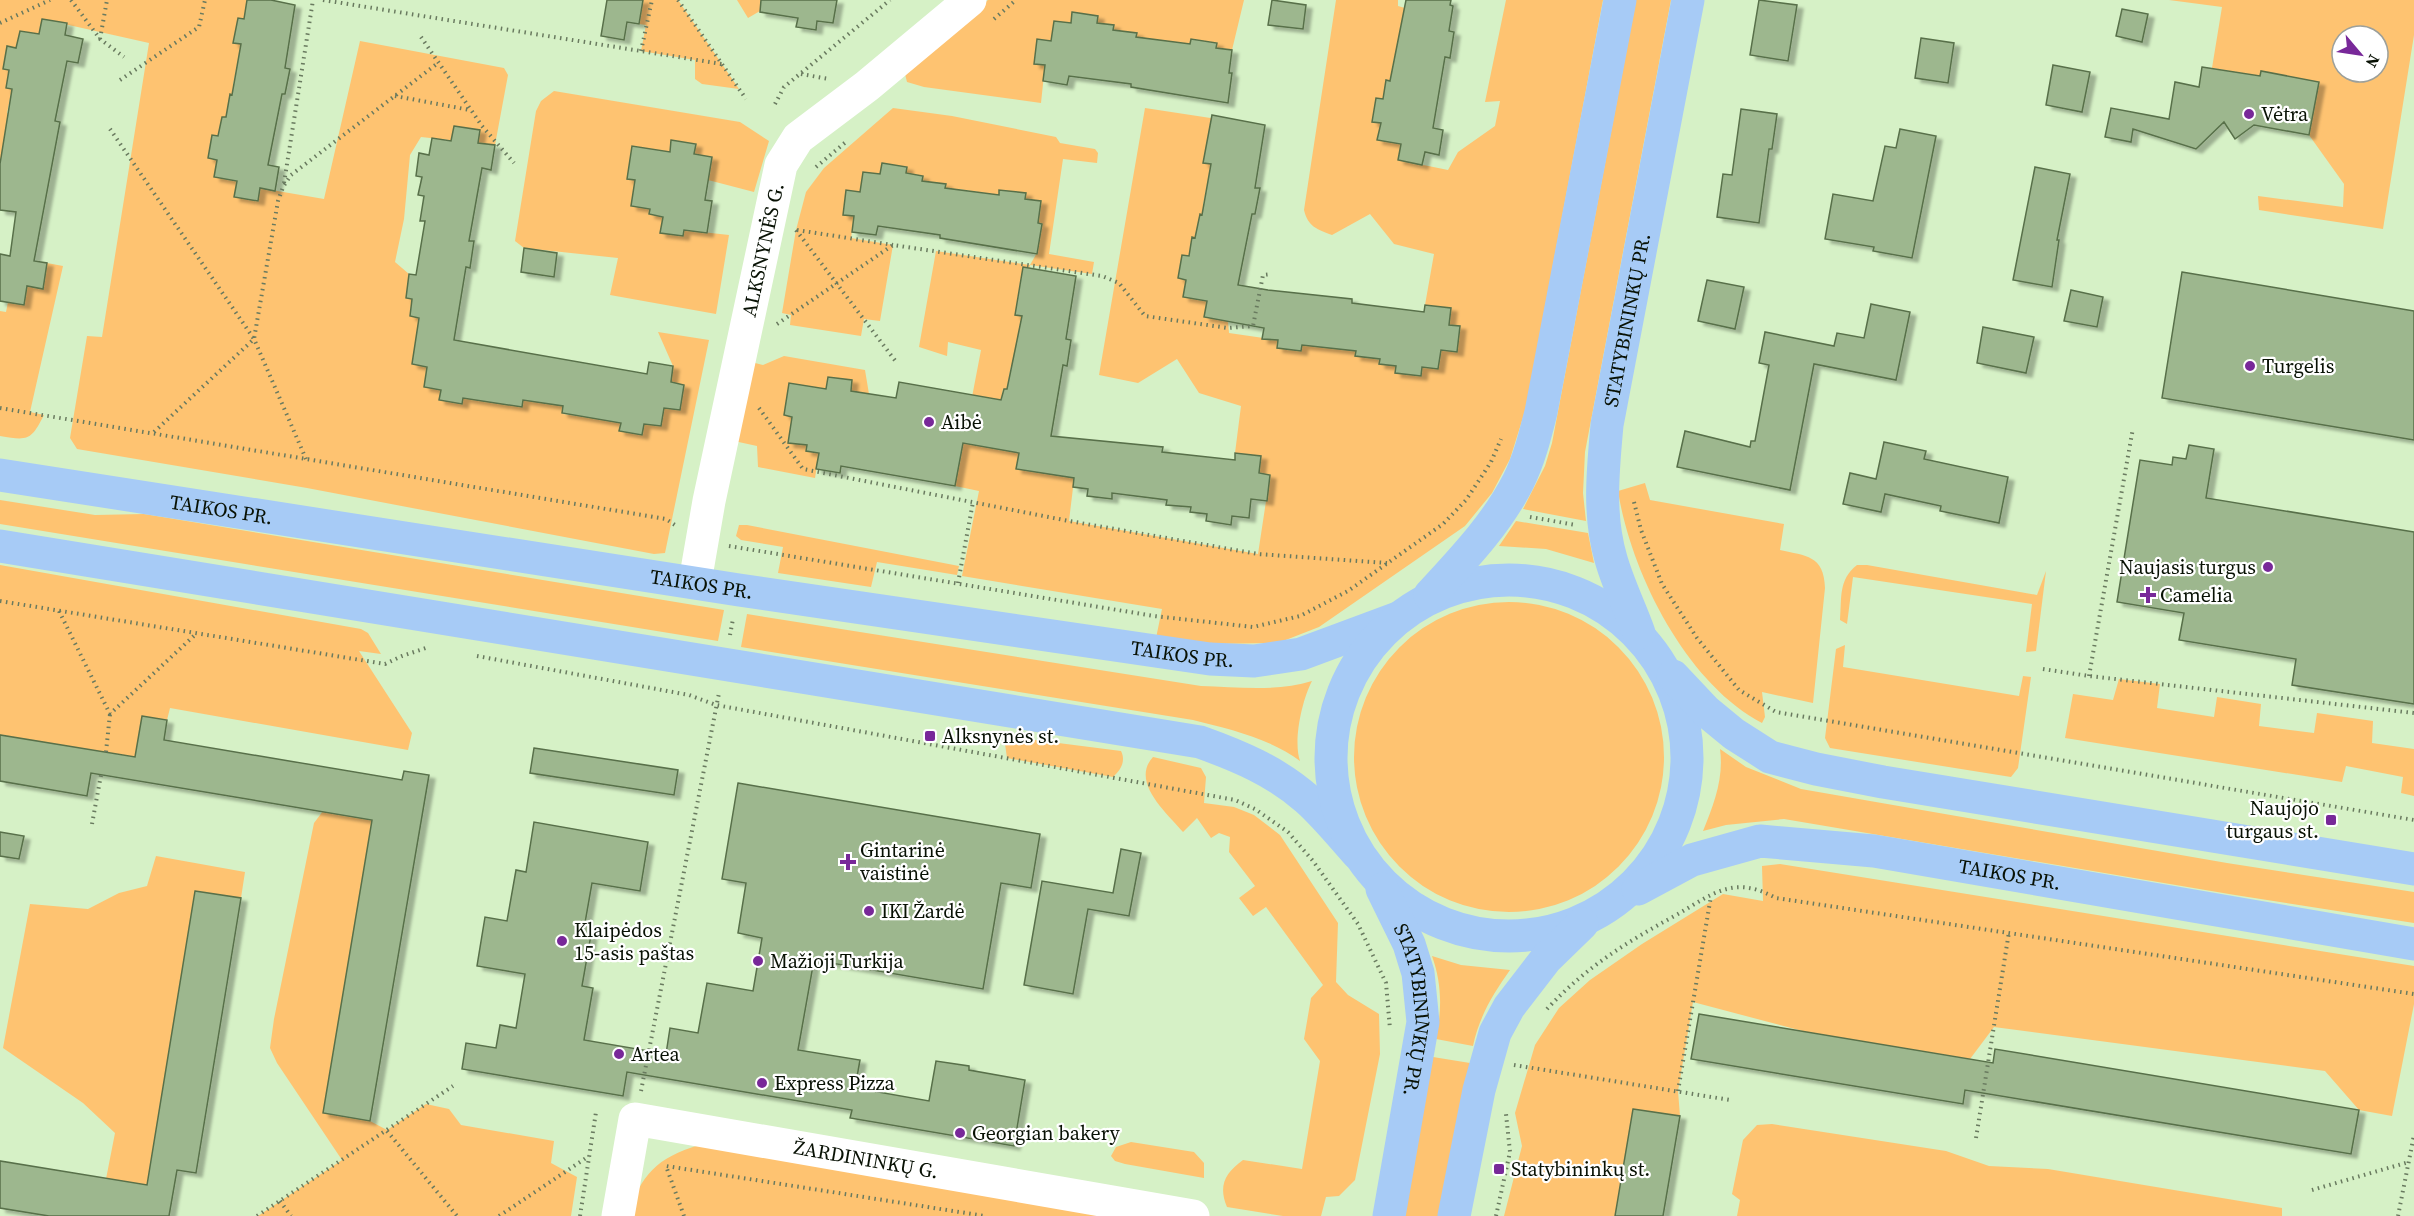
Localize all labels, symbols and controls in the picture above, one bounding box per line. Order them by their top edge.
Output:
north arrow [2330,24,2390,84]
text: N [2361,51,2386,72]
place label: Vėtra [2261,100,2309,128]
marker: Vėtra [2242,107,2256,121]
street label: ALKSNYNĖS G. [735,180,791,319]
street label: STATYBININKŲ PR. [1597,231,1657,409]
place label: Turgelis [2262,352,2334,380]
marker: Turgelis [2243,359,2257,373]
place label: Aibė [941,408,982,436]
marker: Aibė [922,415,936,429]
street label: TAIKOS PR. [168,488,275,531]
place label: Naujasis turgus [2119,553,2256,581]
marker: Naujasis turgus [2261,560,2275,574]
street label: TAIKOS PR. [648,562,755,606]
place label: Camelia [2160,581,2234,609]
marker: Camelia [2141,588,2155,602]
street label: TAIKOS PR. [1129,634,1235,674]
place label: Alksnynės st. [942,722,1059,750]
marker: Alksnynės st. [923,729,937,743]
place label: Naujojo turgaus st. [2226,794,2319,845]
marker: Naujojo turgaus st. [2324,813,2338,827]
place label: Gintarinė vaistinė [860,836,945,887]
street label: TAIKOS PR. [1956,852,2063,897]
marker: Gintarinė vaistinė [841,855,855,869]
place label: IKI Žardė [881,897,965,925]
marker: IKI Žardė [862,904,876,918]
place label: Klaipėdos 15-asis paštas [574,916,694,967]
street label: STATYBININKŲ PR. [1387,919,1437,1099]
marker: Klaipėdos 15-asis paštas [555,934,569,948]
place label: Mažioji Turkija [770,947,905,975]
marker: Mažioji Turkija [751,954,765,968]
place label: Artea [631,1040,681,1068]
marker: Artea [612,1047,626,1061]
place label: Express Pizza [774,1069,895,1097]
marker: Express Pizza [755,1076,769,1090]
place label: Georgian bakery [972,1119,1120,1147]
marker: Georgian bakery [953,1126,967,1140]
street label: ŽARDININKŲ G. [792,1133,941,1185]
place label: Statybininkų st. [1511,1155,1650,1183]
marker: Statybininkų st. [1492,1162,1506,1176]

